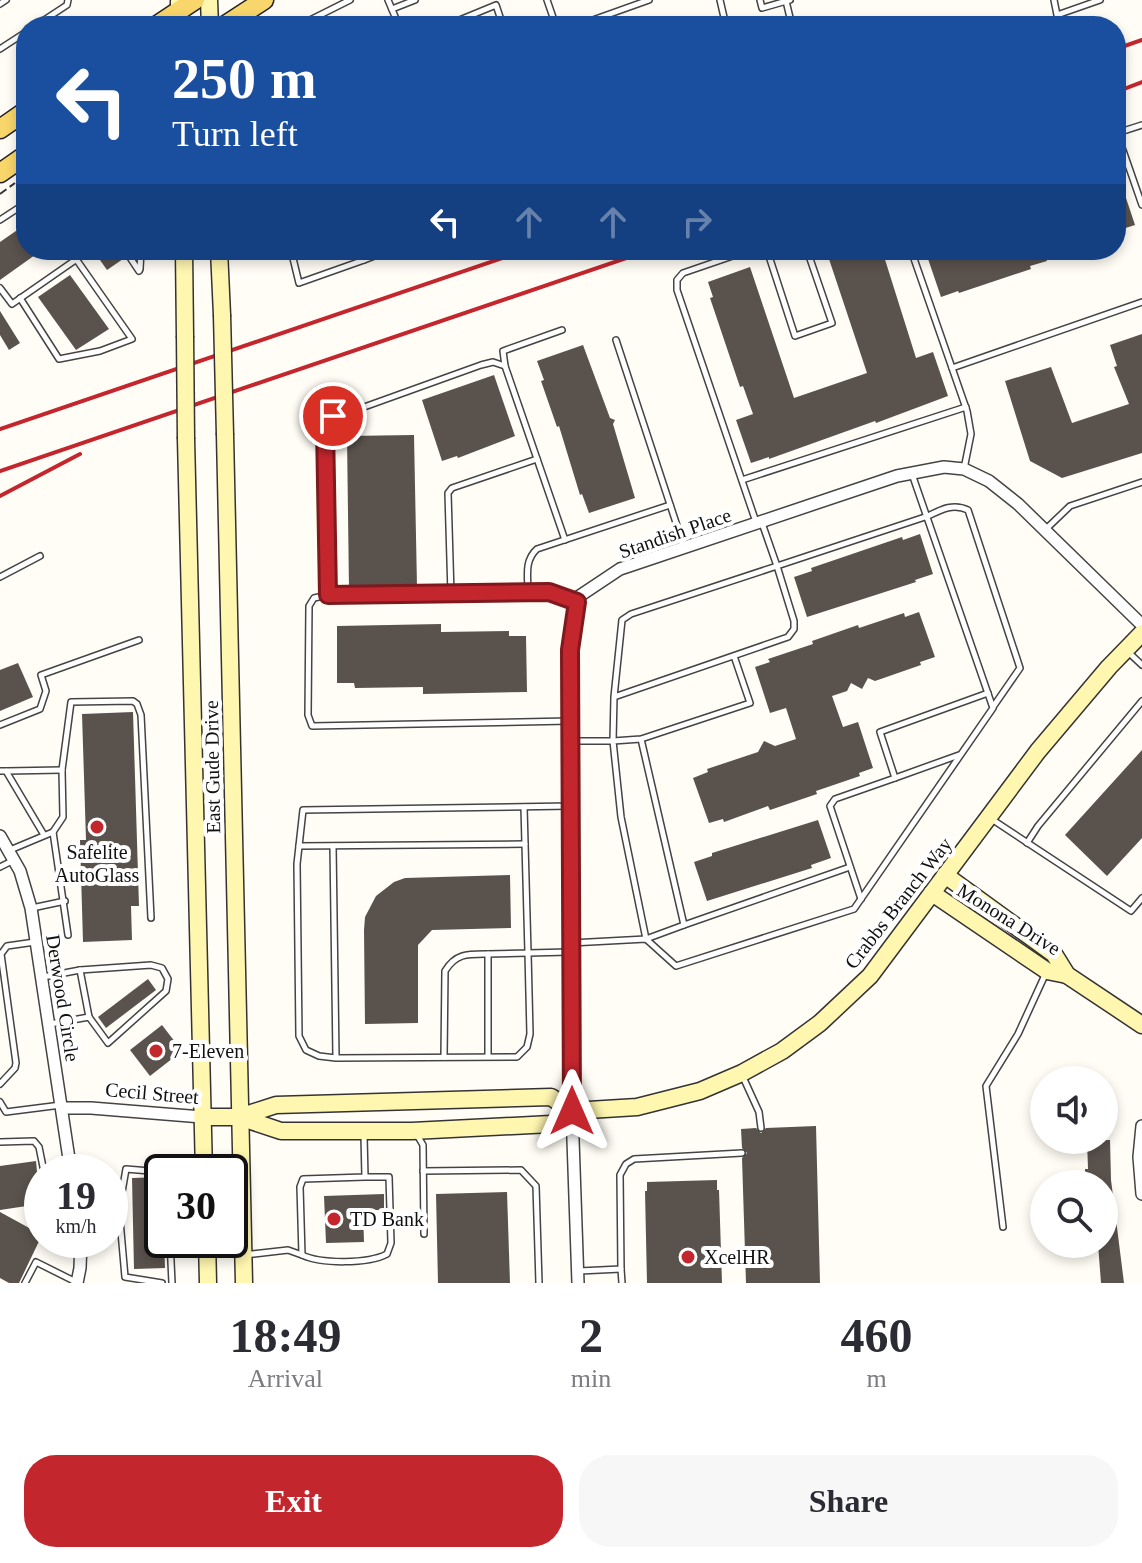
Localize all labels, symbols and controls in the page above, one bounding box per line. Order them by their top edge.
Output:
icon: left [40,48,144,152]
text: 250 m [172,48,317,110]
text: Turn left [172,114,298,154]
icon: left [423,200,467,244]
icon: ahead [507,200,551,244]
icon: ahead [591,200,635,244]
icon: right [675,200,719,244]
pin [299,382,367,450]
icon: arrive [311,394,355,438]
street label: Standish Place [616,503,734,562]
street label: East Gude Drive [200,700,224,834]
marker: Safelite AutoGlass [88,818,106,836]
street label: Crabbs Branch Way [840,833,957,974]
place label: Safelite AutoGlass [55,841,139,886]
street label: Monona Drive [953,879,1065,959]
street label: Derwood Circle [42,933,84,1063]
place label: 7-Eleven [172,1040,244,1062]
marker: 7-Eleven [147,1042,165,1060]
map controls [1030,1066,1118,1258]
button: sound [1030,1066,1118,1154]
position arrow [530,1069,614,1153]
street label: Cecil Street [104,1078,200,1108]
speed limit sign: 30 [144,1154,248,1258]
button: search [1030,1170,1118,1258]
text: 19 [56,1173,96,1218]
place label: TD Bank [350,1208,424,1230]
marker: TD Bank [325,1210,343,1228]
text: km/h [55,1215,97,1237]
place label: XcelHR [704,1246,770,1268]
marker: XcelHR [679,1248,697,1266]
text: 18:49 [229,1309,341,1362]
text: 2 [579,1309,603,1362]
text: 460 [841,1309,913,1362]
text: Arrival [248,1364,323,1393]
text: min [571,1364,611,1393]
text: m [866,1364,887,1393]
button: Exit [24,1455,563,1547]
button: Share [579,1455,1118,1547]

